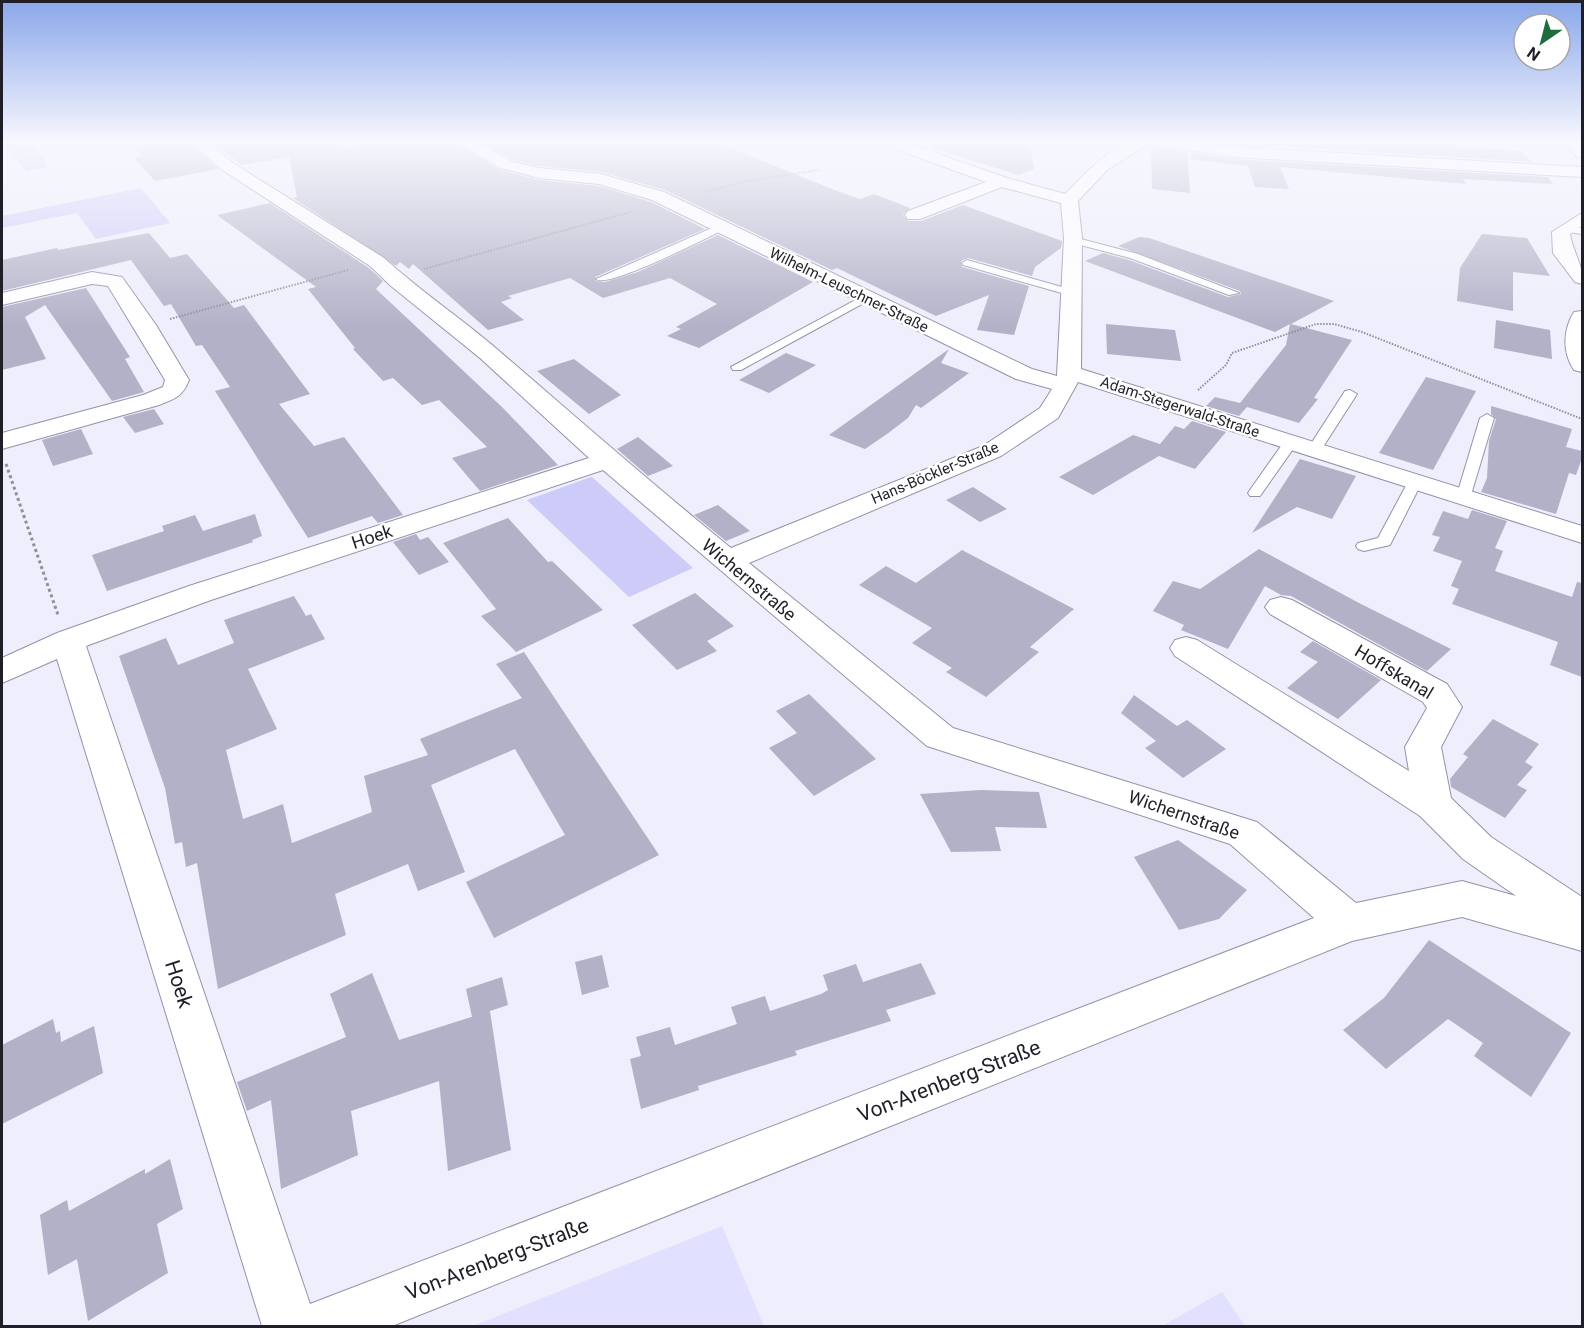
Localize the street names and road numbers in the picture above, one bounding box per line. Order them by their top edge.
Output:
street label: Wilhelm-Leuschner-Straße [766,244,932,336]
street label: Adam-Stegerwald-Straße [1098,373,1262,441]
street label: Hans-Böckler-Straße [868,438,1002,508]
street label: Hoek [349,520,396,553]
street label: Wichernstraße [698,534,801,625]
street label: Hoffskanal [1351,640,1437,703]
street label: Wichernstraße [1126,786,1243,843]
street label: Hoek [160,957,198,1011]
street label: Von-Arenberg-Straße [854,1035,1044,1127]
street label: Von-Arenberg-Straße [402,1213,592,1305]

